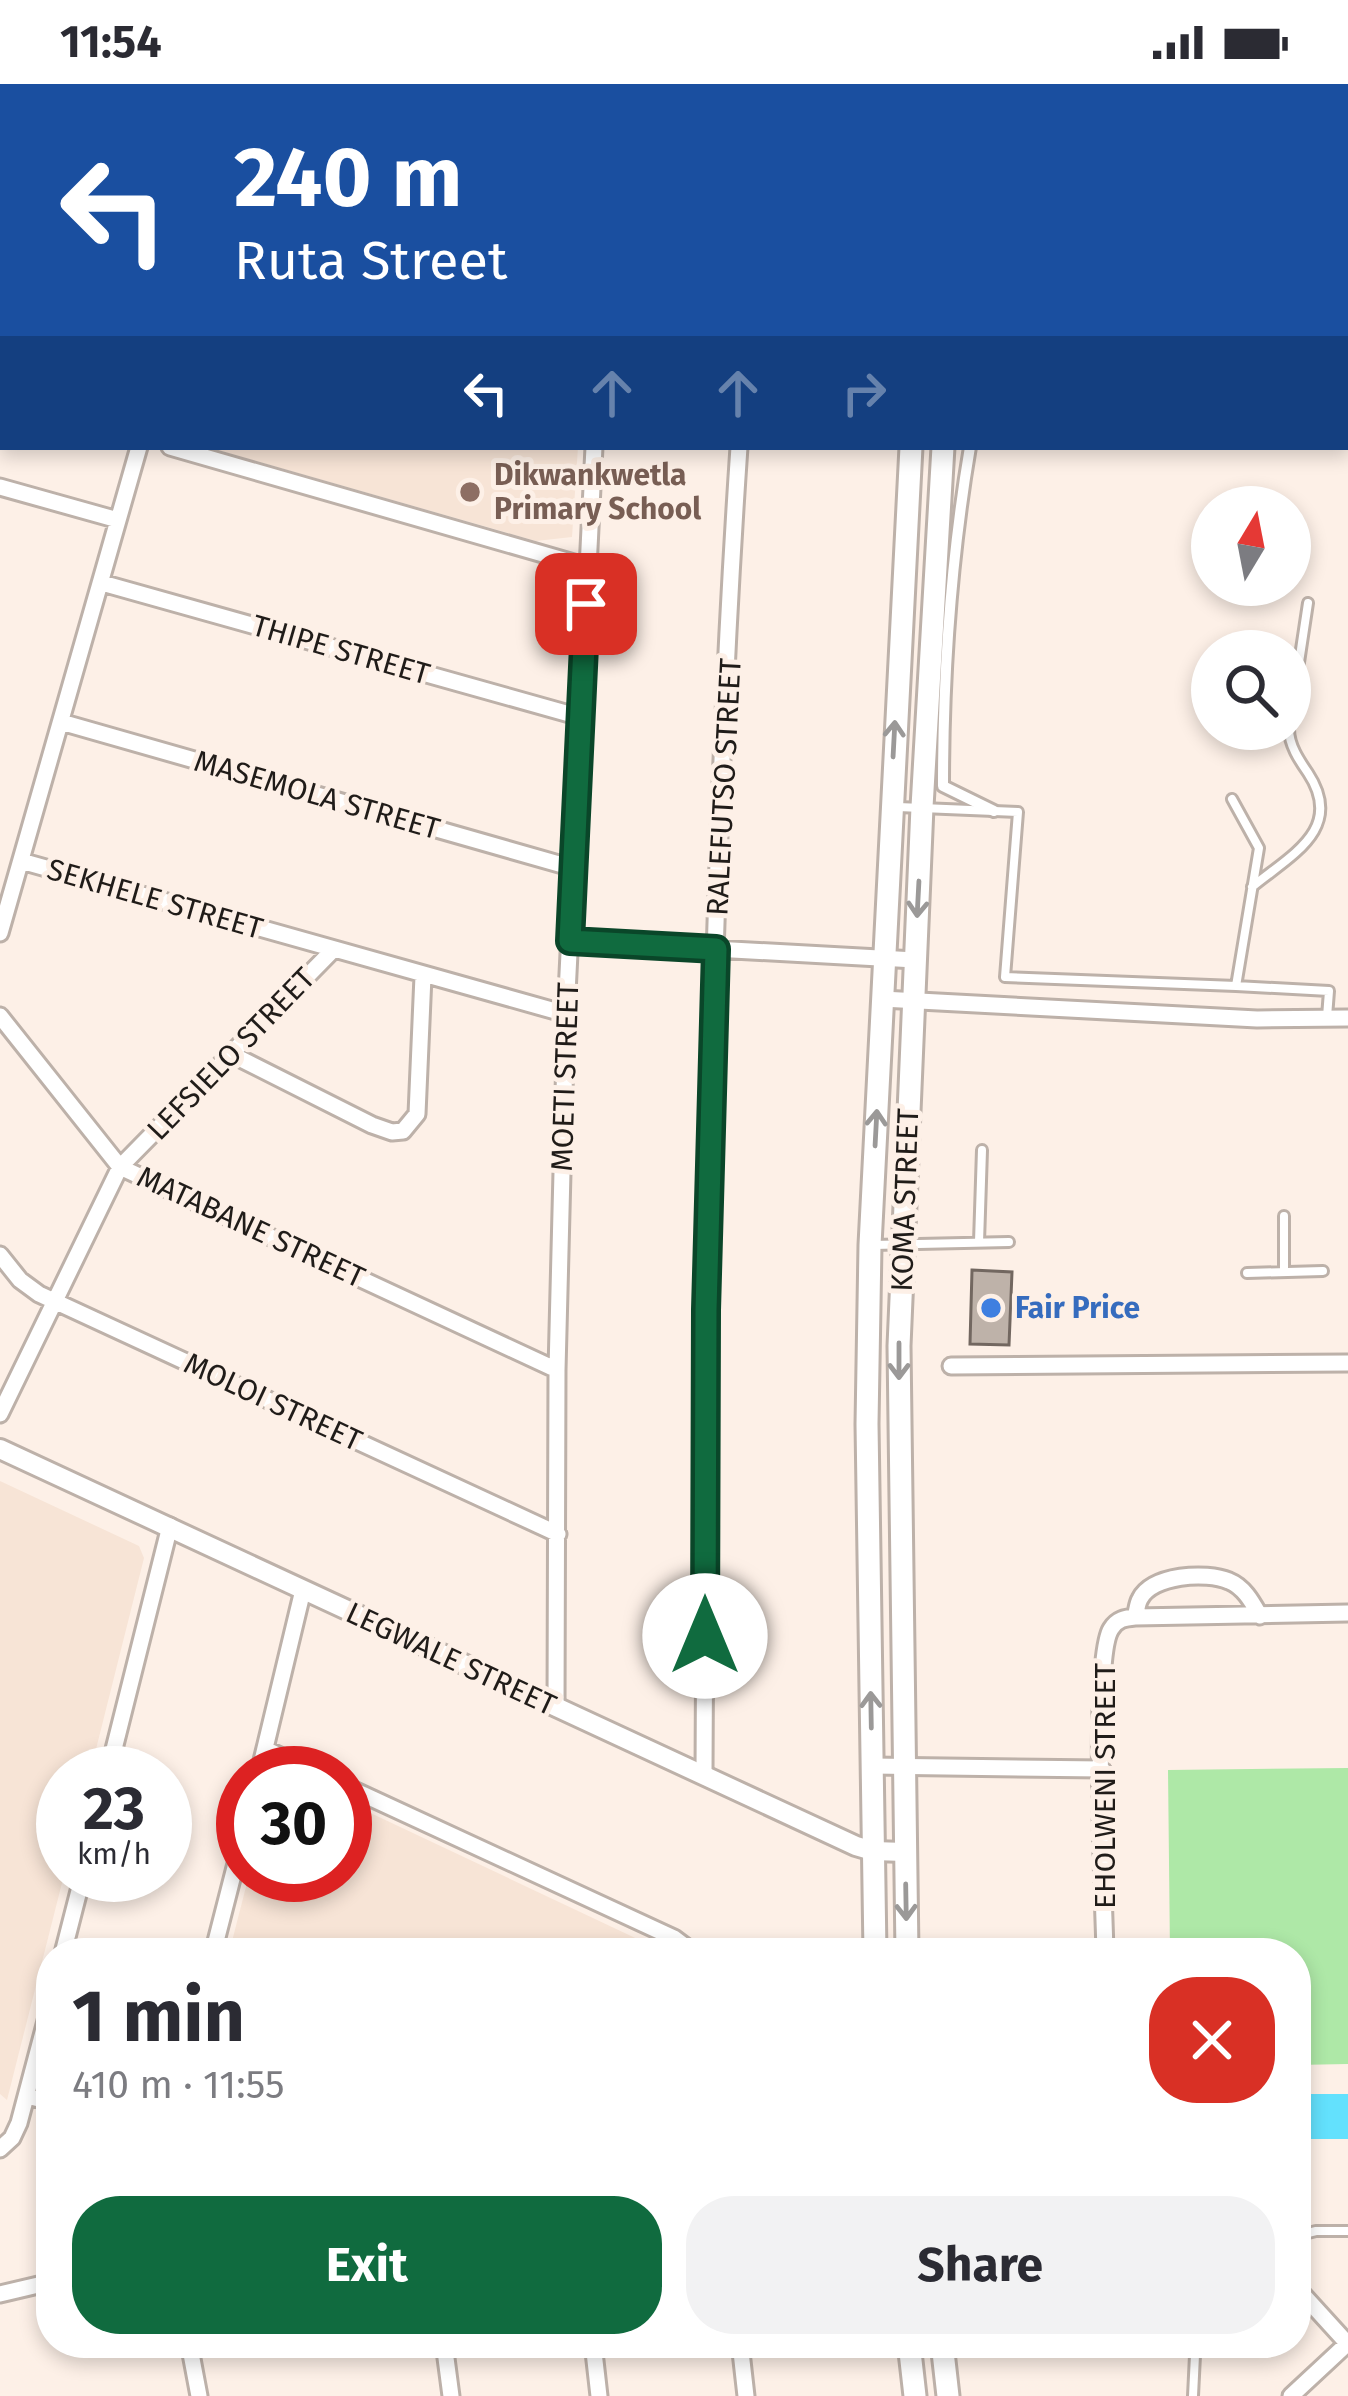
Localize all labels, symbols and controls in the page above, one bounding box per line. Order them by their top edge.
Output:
text: 11:54 [60,15,162,69]
text: 240 m [234,127,462,228]
icon: left [36,132,192,288]
text: Ruta Street [234,229,507,293]
icon: left [453,360,519,426]
icon: ahead [579,360,645,426]
icon: ahead [705,360,771,426]
icon: right [831,360,897,426]
place label: Dikwankwetla Primary School [494,457,701,527]
marker: Dikwankwetla Primary School [457,479,483,505]
north arrow [1191,486,1311,606]
map controls [1191,486,1311,750]
pin [535,553,637,655]
icon: arrive [553,571,619,637]
street label: THIPE STREET [248,607,434,693]
button: search [1191,630,1311,750]
street label: RALEFUTSO STREET [699,657,749,917]
one-way arrow [883,720,906,759]
street label: MASEMOLA STREET [190,743,444,847]
street label: SEKHELE STREET [43,851,267,947]
one-way arrow [906,879,929,918]
street label: LEFSIELO STREET [140,960,323,1148]
street label: MOETI STREET [544,981,586,1172]
street label: KOMA STREET [884,1107,926,1292]
one-way arrow [865,1109,888,1148]
street label: MATABANE STREET [131,1158,371,1296]
place label: Fair Price [1015,1290,1140,1326]
marker: Fair Price [978,1295,1004,1321]
one-way arrow [888,1341,911,1380]
street label: MOLOI STREET [178,1345,368,1459]
position arrow [642,1573,768,1699]
street label: LEGWALE STREET [340,1595,562,1724]
street label: EHOLWENI STREET [1087,1662,1123,1909]
one-way arrow [860,1691,882,1730]
speed limit sign: 30 [216,1746,372,1902]
text: 23 [83,1773,145,1845]
text: km/h [77,1836,151,1872]
one-way arrow [895,1882,918,1921]
text: 1 min [72,1974,245,2060]
button: close [1149,1977,1275,2103]
text: 410 m · 11:55 [72,2062,285,2108]
button: Exit [72,2196,662,2334]
button: Share [686,2196,1275,2334]

